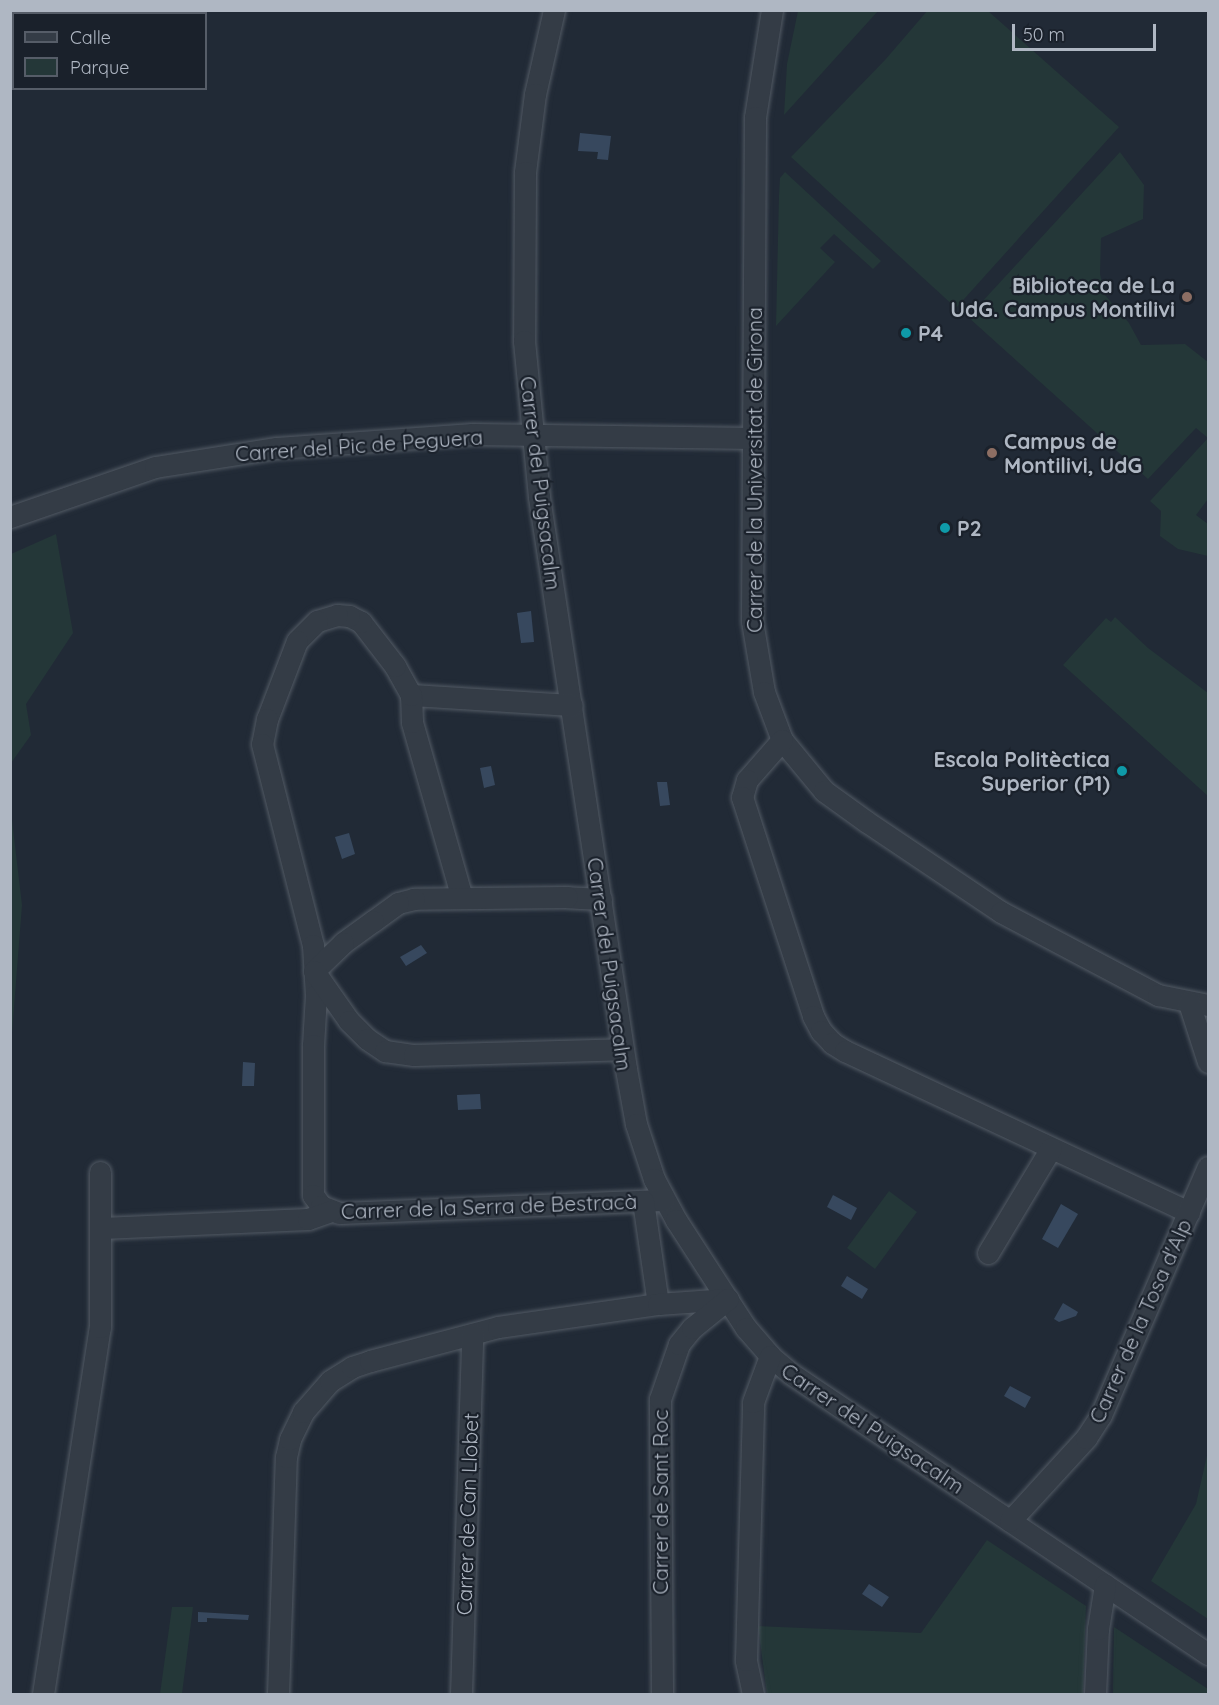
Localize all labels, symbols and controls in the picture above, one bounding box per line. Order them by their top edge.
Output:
legend [12,12,207,90]
scale bar [1015,12,1159,50]
text: 50 m [1023,23,1065,46]
text: Calle [70,26,111,49]
text: Parque [70,56,129,79]
place label: Biblioteca de La UdG. Campus Montilivi [950,272,1175,322]
marker: Biblioteca de La UdG. Campus Montilivi [1180,290,1194,304]
street label: Carrer de la Universitat de Girona [741,307,767,633]
place label: P4 [918,320,943,346]
marker: P4 [899,326,913,340]
street label: Carrer del Puigsacalm [515,375,567,591]
street label: Carrer del Pic de Peguera [234,424,484,466]
place label: Campus de Montilivi, UdG [1004,428,1142,478]
marker: Campus de Montilivi, UdG [985,446,999,460]
place label: P2 [957,515,982,541]
marker: P2 [938,521,952,535]
place label: Escola Politèctica Superior (P1) [933,746,1110,796]
marker: Escola Politèctica Superior (P1) [1115,764,1129,778]
street label: Carrer del Puigsacalm [583,856,637,1072]
street label: Carrer de la Serra de Bestracà [340,1188,638,1224]
street label: Carrer de la Tosa d'Alp [1084,1215,1196,1427]
street label: Carrer del Puigsacalm [777,1357,969,1499]
street label: Carrer de Sant Roc [647,1409,673,1595]
street label: Carrer de Can Llobet [451,1412,483,1616]

